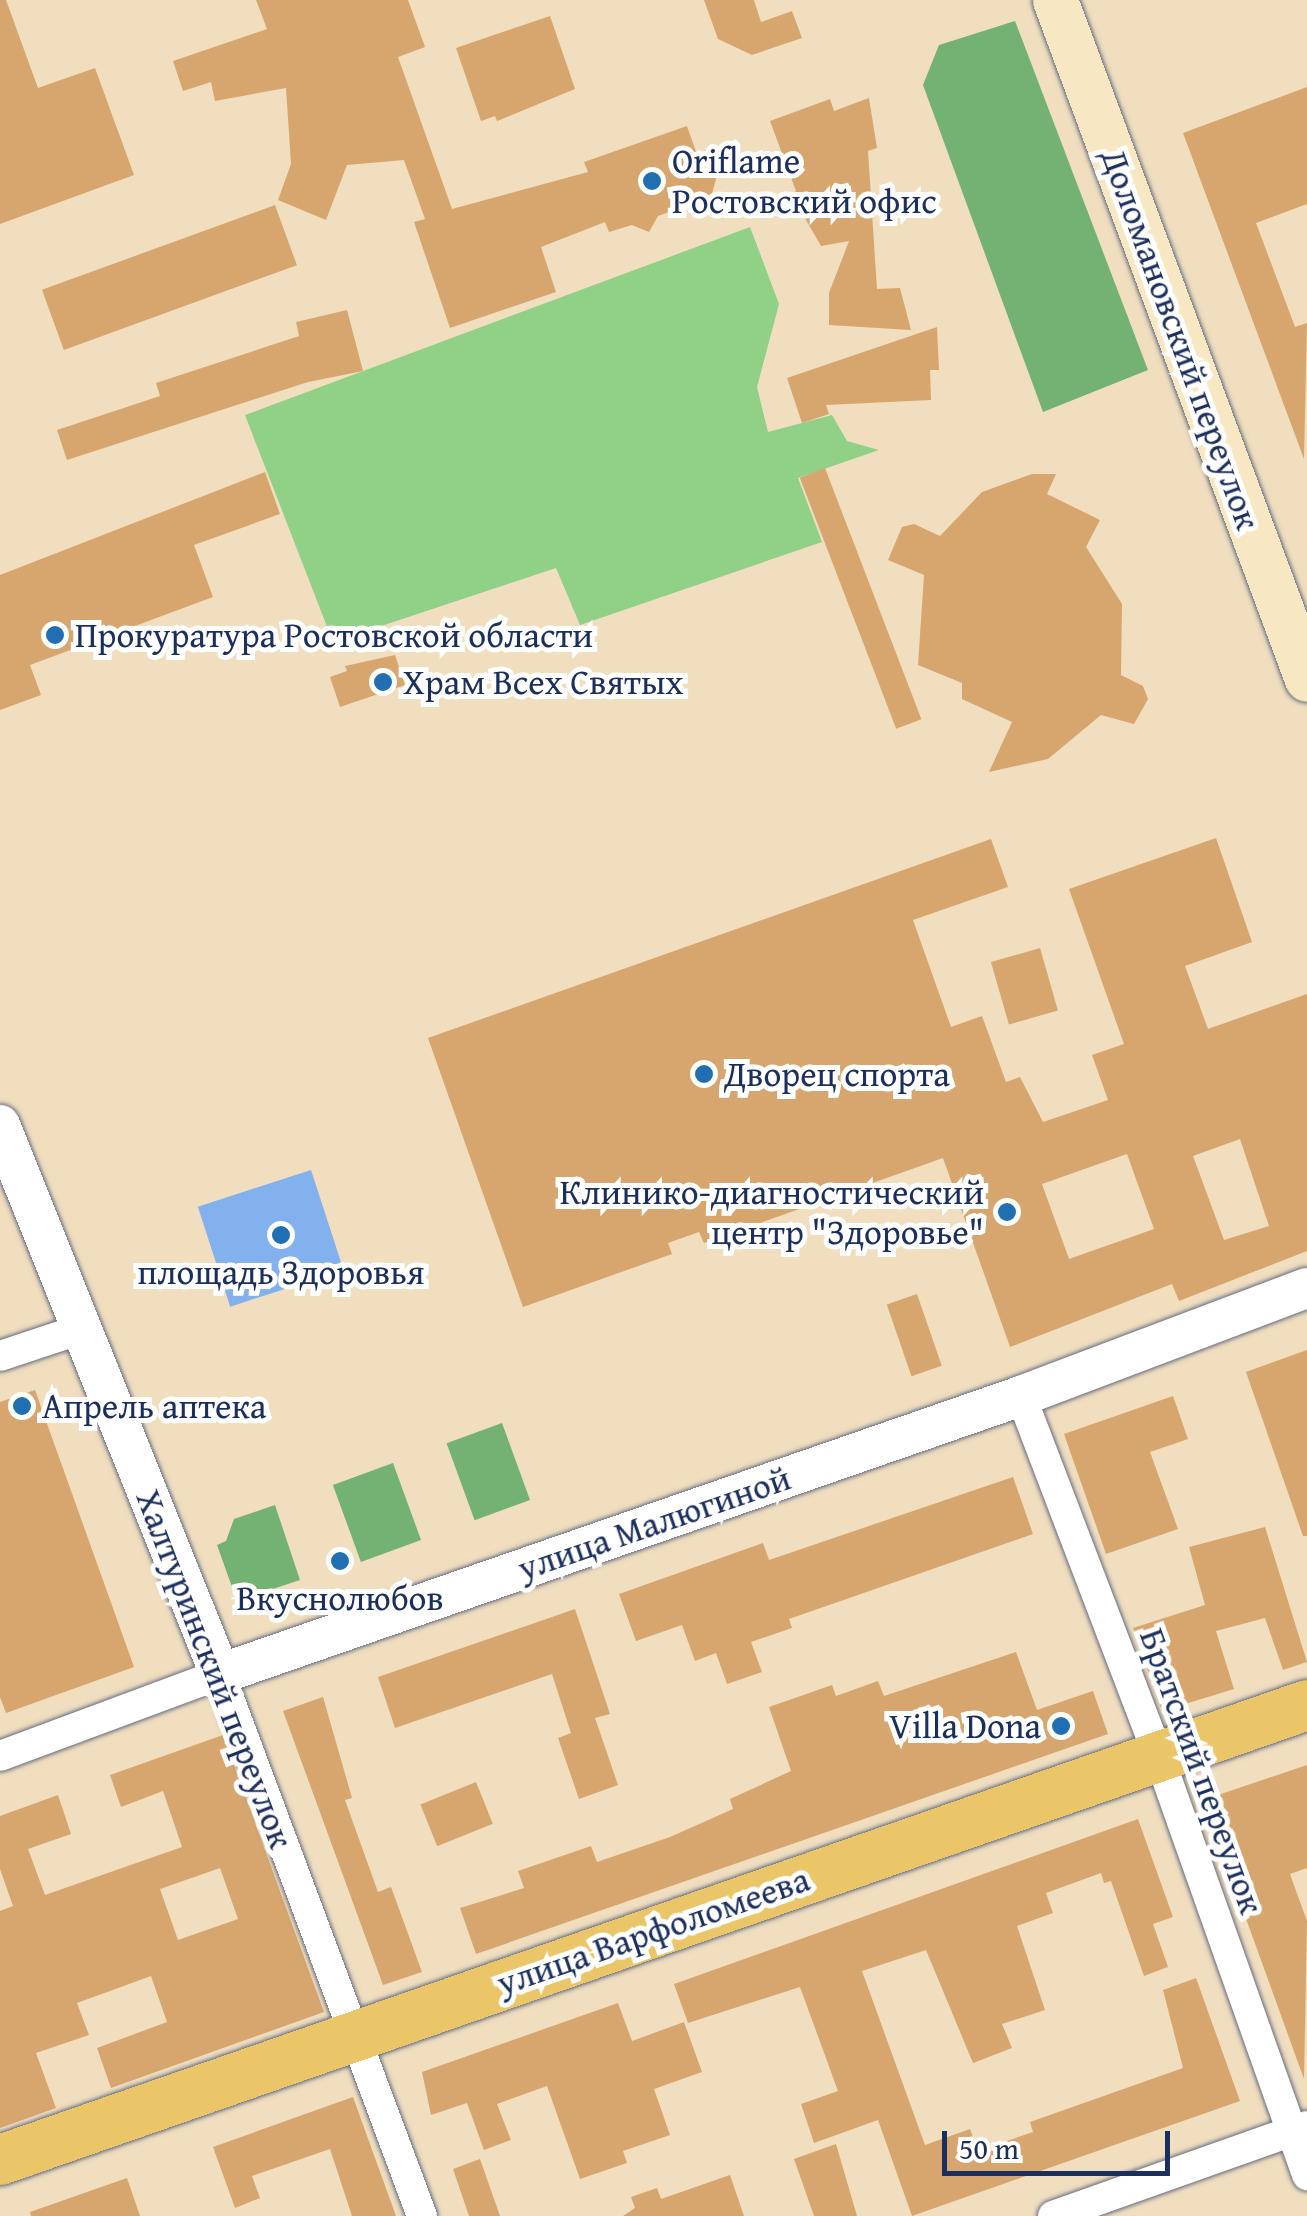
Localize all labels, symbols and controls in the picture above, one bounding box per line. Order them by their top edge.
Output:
place label: Oriflame Ростовский офис [672,140,937,222]
street label: Доломановский переулок [1092,143,1270,535]
marker: Oriflame Ростовский офис [641,170,663,192]
place label: Прокуратура Ростовской области [75,614,593,656]
marker: Прокуратура Ростовской области [44,624,66,646]
place label: Храм Всех Святых [403,661,683,703]
marker: Храм Всех Святых [372,671,394,693]
place label: Дворец спорта [724,1053,950,1095]
marker: Дворец спорта [693,1063,715,1085]
place label: Клинико-диагностический центр "Здоровье" [560,1171,984,1253]
marker: Клинико-диагностический центр "Здоровье" [994,1199,1020,1225]
marker: площадь Здоровья [270,1224,292,1246]
place label: площадь Здоровья [138,1251,424,1293]
place label: Апрель аптека [42,1385,266,1427]
marker: Апрель аптека [11,1395,33,1417]
street label: улица Малюгиной [512,1457,796,1589]
street label: Халтуринский переулок [127,1484,303,1854]
marker: Вкуснолюбов [329,1550,351,1572]
place label: Вкуснолюбов [236,1577,444,1619]
street label: Братский переулок [1131,1623,1273,1919]
place label: Villa Dona [889,1705,1041,1747]
marker: Villa Dona [1050,1715,1072,1737]
street label: улица Варфоломеева [491,1858,815,2004]
scale bar [947,2111,1174,2173]
text: 50 m [959,2126,1019,2170]

